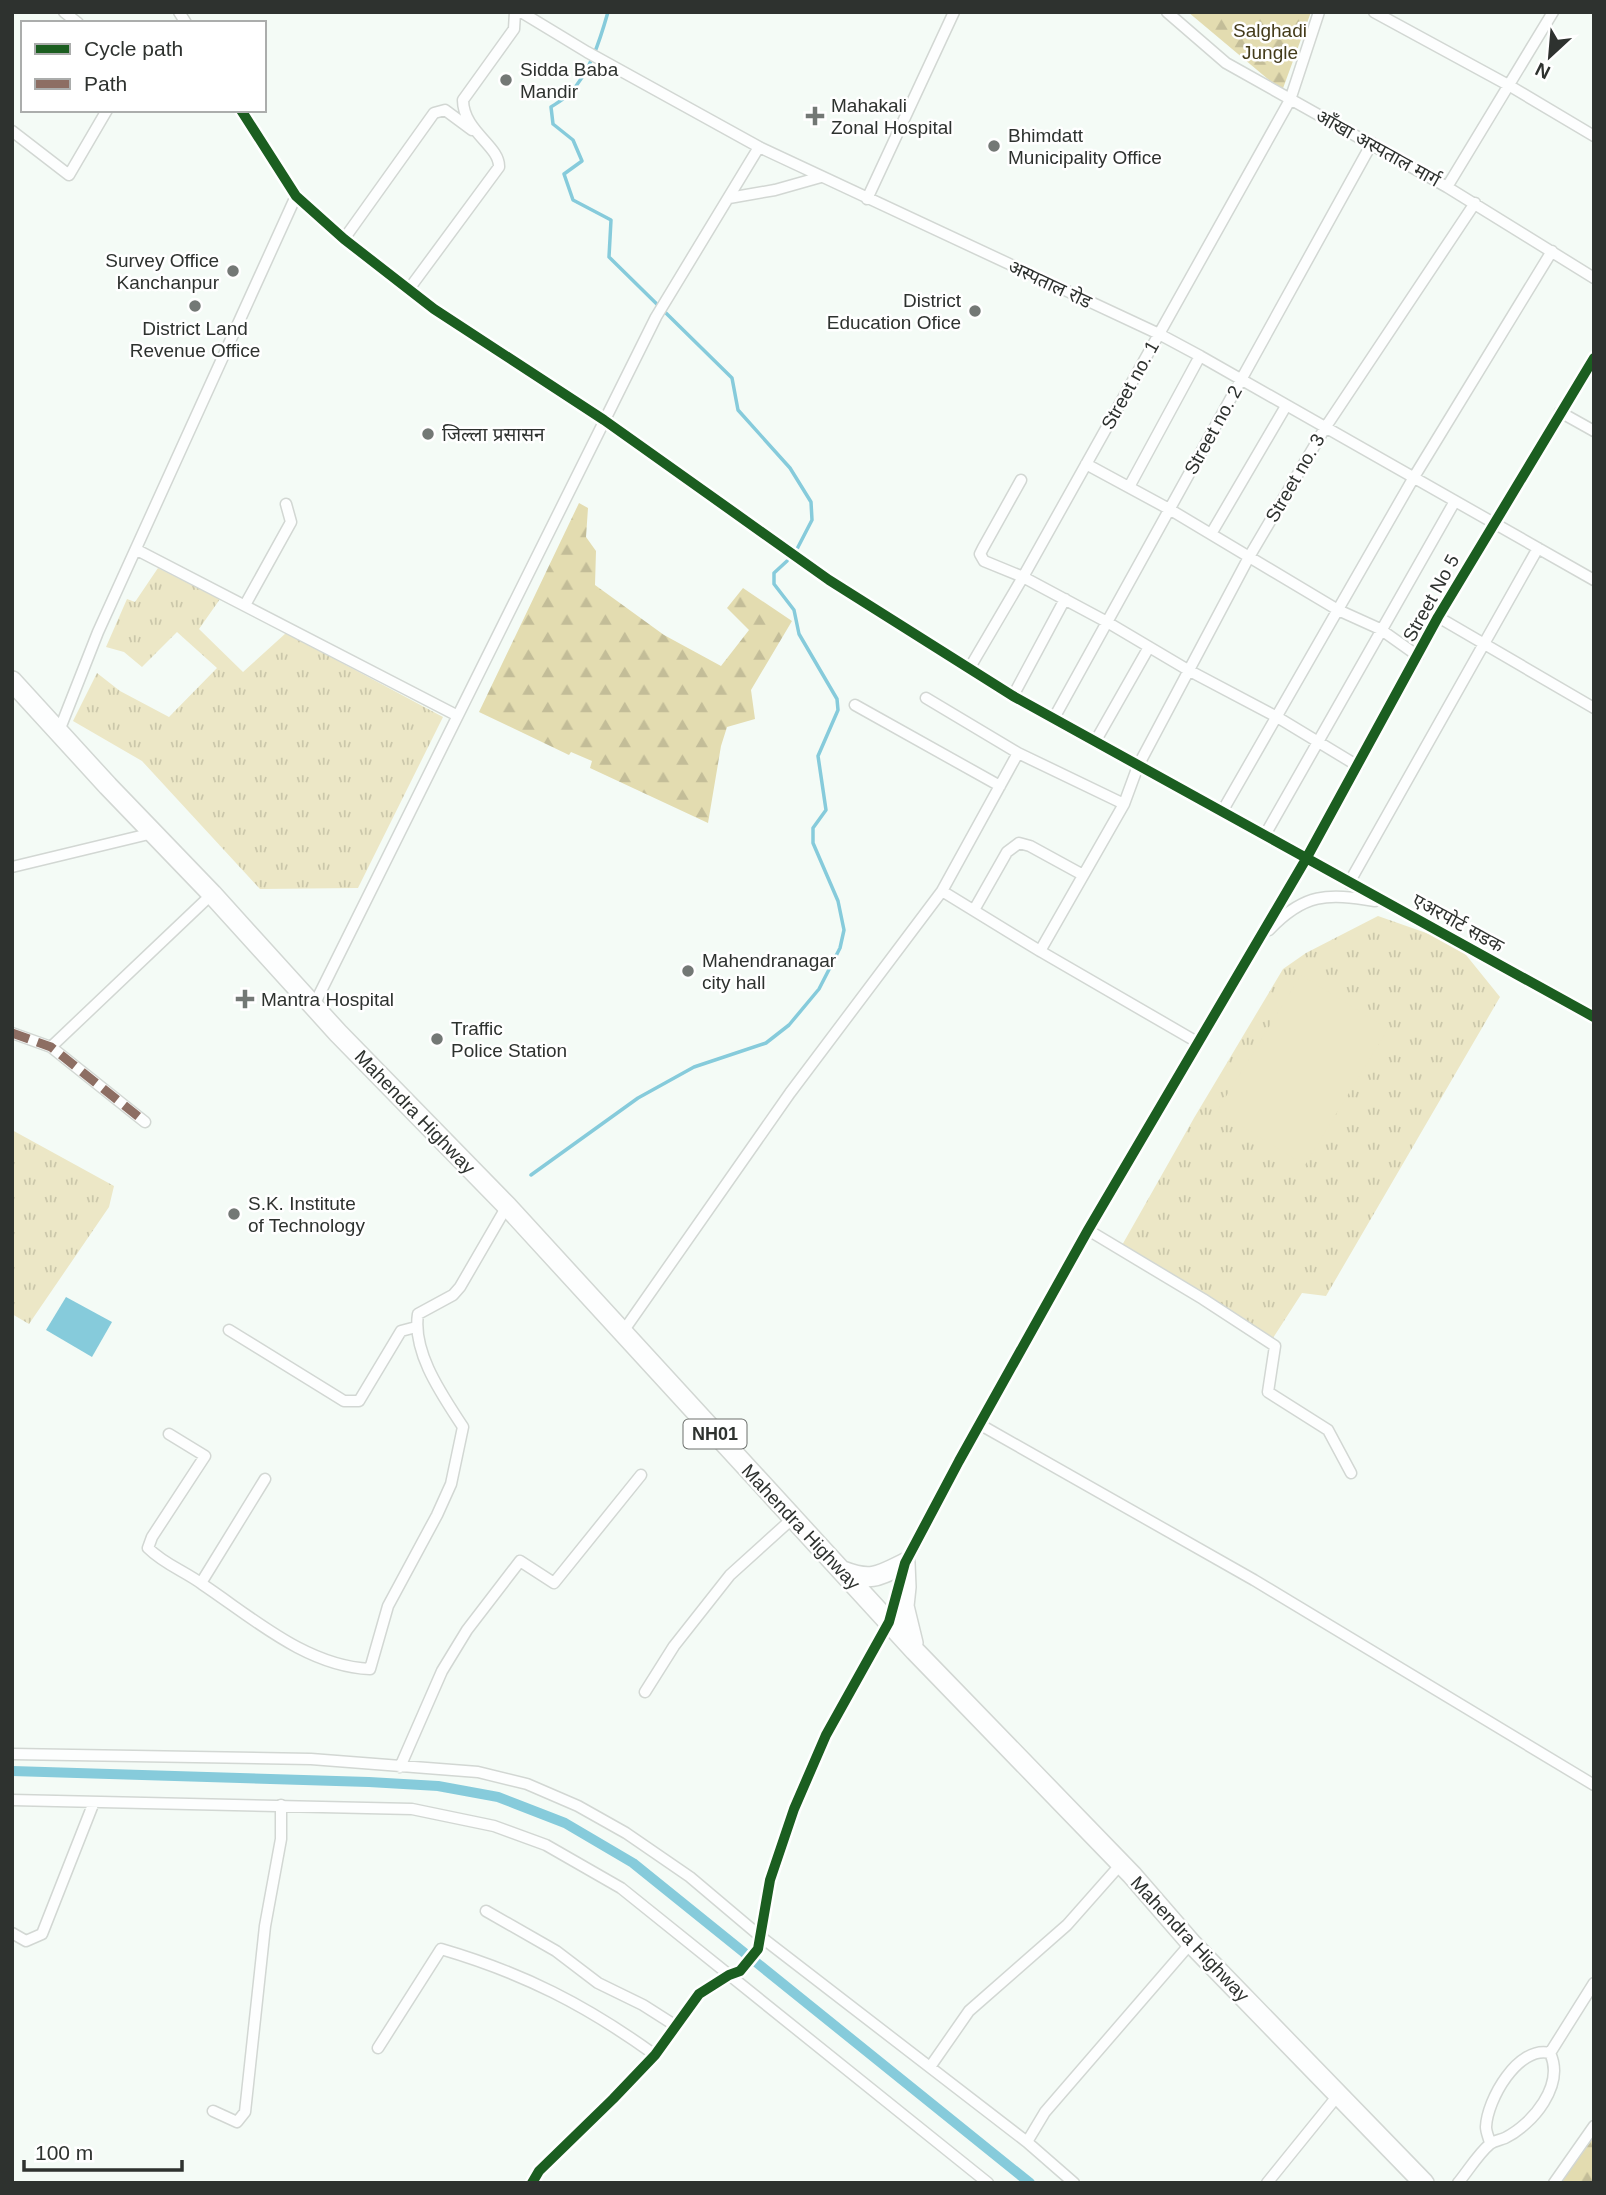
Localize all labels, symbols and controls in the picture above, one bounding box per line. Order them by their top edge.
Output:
park label: Salghadi Jungle [1233,20,1307,63]
legend [21,21,266,112]
north arrow [1515,21,1585,91]
text: Cycle path [84,37,183,60]
text: N [1532,58,1554,83]
place label: Sidda Baba Mandir [520,59,619,102]
text: Path [84,72,127,95]
marker: Sidda Baba Mandir [498,72,514,88]
place label: Mahakali Zonal Hospital [831,95,952,138]
street label: आँखा अस्पताल मार्ग [1312,104,1445,191]
marker: Mahakali Zonal Hospital [805,106,825,126]
place label: Bhimdatt Municipality Office [1008,125,1162,168]
marker: Bhimdatt Municipality Office [986,138,1002,154]
place label: Survey Office Kanchanpur [105,250,220,293]
street label: अस्पताल रोड [1005,256,1096,313]
marker: Survey Office Kanchanpur [225,263,241,279]
place label: District Education Ofice [827,290,962,333]
marker: District Land Revenue Office [187,298,203,314]
marker: District Education Ofice [967,303,983,319]
place label: District Land Revenue Office [130,318,260,361]
street label: Street no. 1 [1097,337,1163,433]
street label: Street no. 2 [1180,382,1246,478]
place label: जिल्ला प्रसासन [442,424,545,445]
marker: जिल्ला प्रसासन [420,426,436,442]
street label: Street no. 3 [1261,430,1329,526]
street label: Street No 5 [1399,551,1463,645]
street label: एअरपोर्ट सडक [1409,888,1508,957]
place label: Mahendranagar city hall [702,950,837,993]
marker: Mahendranagar city hall [680,963,696,979]
marker: Mantra Hospital [235,989,255,1009]
place label: Mantra Hospital [261,989,394,1010]
place label: Traffic Police Station [451,1018,567,1061]
marker: Traffic Police Station [429,1031,445,1047]
street label: Mahendra Highway [351,1046,480,1179]
place label: S.K. Institute of Technology [248,1193,365,1236]
marker: S.K. Institute of Technology [226,1206,242,1222]
road number: NH01 [684,1420,746,1448]
street label: Mahendra Highway [737,1460,865,1594]
street label: Mahendra Highway [1126,1872,1254,2006]
scale bar [24,2128,182,2172]
text: 100 m [35,2141,93,2164]

